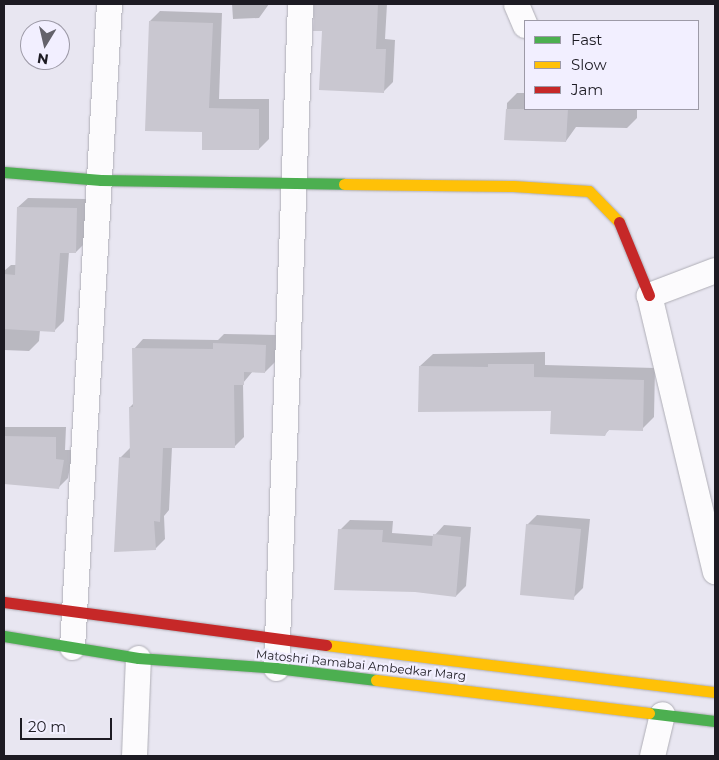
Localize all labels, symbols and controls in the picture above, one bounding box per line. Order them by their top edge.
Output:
north arrow [20,20,70,70]
legend [524,20,699,110]
text: Fast [571,30,602,49]
text: N [36,49,50,69]
text: Slow [571,55,607,74]
text: Jam [571,80,603,99]
street label: Matoshri Ramabai Ambedkar Marg [255,647,467,683]
scale bar [22,708,115,740]
text: 20 m [28,717,66,736]

